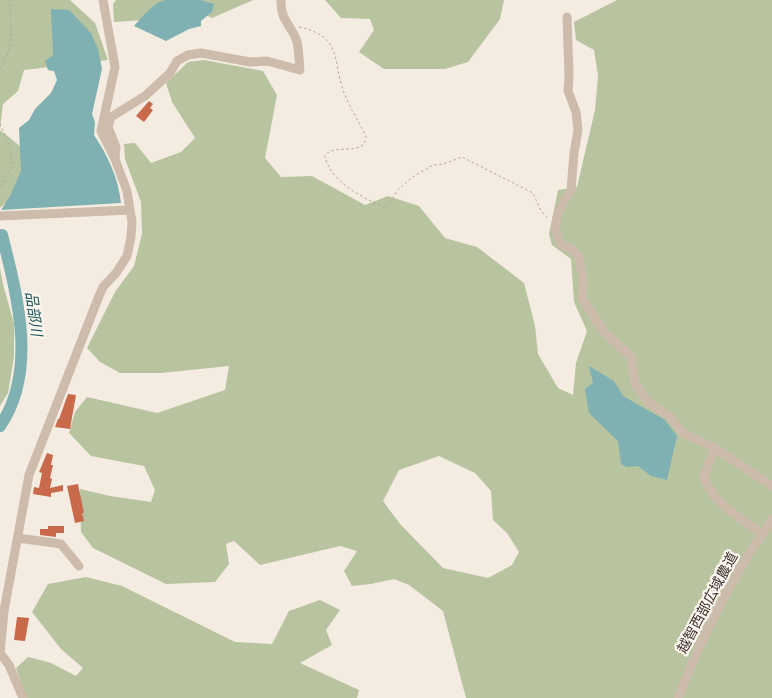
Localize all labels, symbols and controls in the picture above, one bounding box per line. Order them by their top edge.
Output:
water label: 品部川 [21,290,45,338]
street label: 越智西部広域農道 [674,550,742,656]

